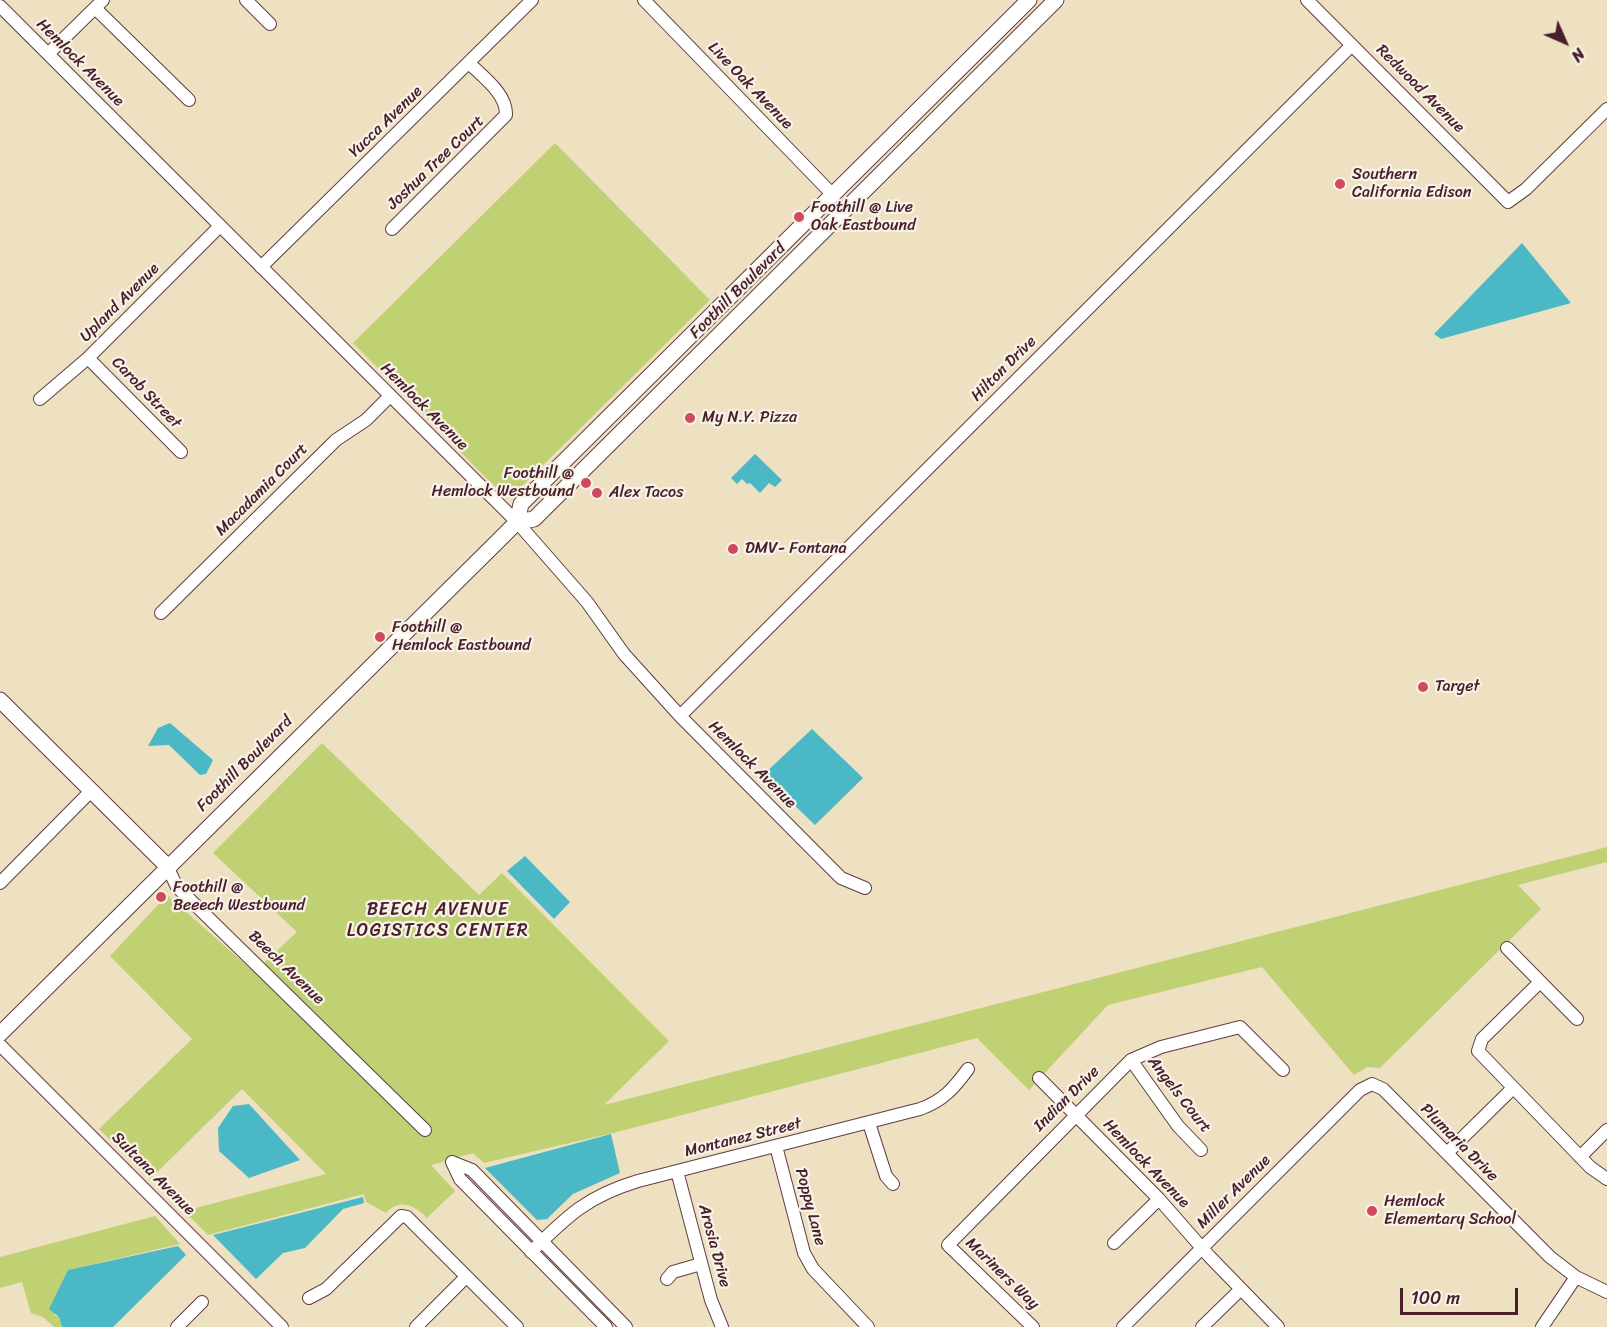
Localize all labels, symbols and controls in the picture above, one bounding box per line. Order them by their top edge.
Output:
north arrow [1535,12,1595,72]
street label: Hemlock Avenue [32,15,128,111]
street label: Live Oak Avenue [704,38,796,134]
street label: Redwood Avenue [1372,41,1468,137]
text: N [1564,41,1592,69]
street label: Yucca Avenue [345,82,427,162]
street label: Joshua Tree Court [384,112,488,214]
place label: Southern California Edison [1352,165,1472,203]
marker: Southern California Edison [1333,177,1347,191]
place label: Foothill @ Live Oak Eastbound [811,198,916,236]
marker: Foothill @ Live Oak Eastbound [792,210,806,224]
street label: Foothill Boulevard [686,239,790,343]
street label: Upland Avenue [76,259,164,347]
street label: Hilton Drive [967,332,1041,406]
street label: Carob Street [107,353,185,433]
street label: Hemlock Avenue [376,359,472,455]
place label: My N.Y. Pizza [702,408,797,428]
marker: My N.Y. Pizza [683,411,697,425]
street label: Macadamia Court [212,440,312,540]
place label: Foothill @ Hemlock Westbound [432,464,574,502]
marker: Foothill @ Hemlock Westbound [579,476,593,490]
place label: Alex Tacos [609,483,684,503]
marker: Alex Tacos [590,486,604,500]
place label: DMV- Fontana [745,539,847,559]
marker: DMV- Fontana [726,542,740,556]
place label: Foothill @ Hemlock Eastbound [392,618,531,656]
marker: Foothill @ Hemlock Eastbound [373,630,387,644]
place label: Target [1435,677,1480,697]
marker: Target [1416,680,1430,694]
street label: Foothill Boulevard [193,712,297,816]
street label: Hemlock Avenue [704,717,800,813]
place label: Foothill @ Beeech Westbound [173,878,305,916]
marker: Foothill @ Beeech Westbound [154,890,168,904]
district label: BEECH AVENUE LOGISTICS CENTER [350,899,526,942]
street label: Beech Avenue [244,927,328,1009]
street label: Angels Court [1143,1053,1215,1137]
street label: Indian Drive [1030,1062,1104,1136]
street label: Plumaria Drive [1416,1100,1502,1186]
street label: Montanez Street [683,1114,803,1162]
street label: Hemlock Avenue [1099,1116,1193,1212]
street label: Sultana Avenue [107,1128,199,1220]
street label: Miller Avenue [1193,1151,1275,1233]
street label: Poppy Lane [790,1166,830,1248]
place label: Hemlock Elementary School [1384,1192,1516,1230]
street label: Arosia Drive [694,1202,734,1290]
marker: Hemlock Elementary School [1365,1204,1379,1218]
street label: Mariners Way [961,1234,1043,1314]
scale bar [1403,1276,1522,1314]
text: 100 m [1411,1282,1460,1314]

